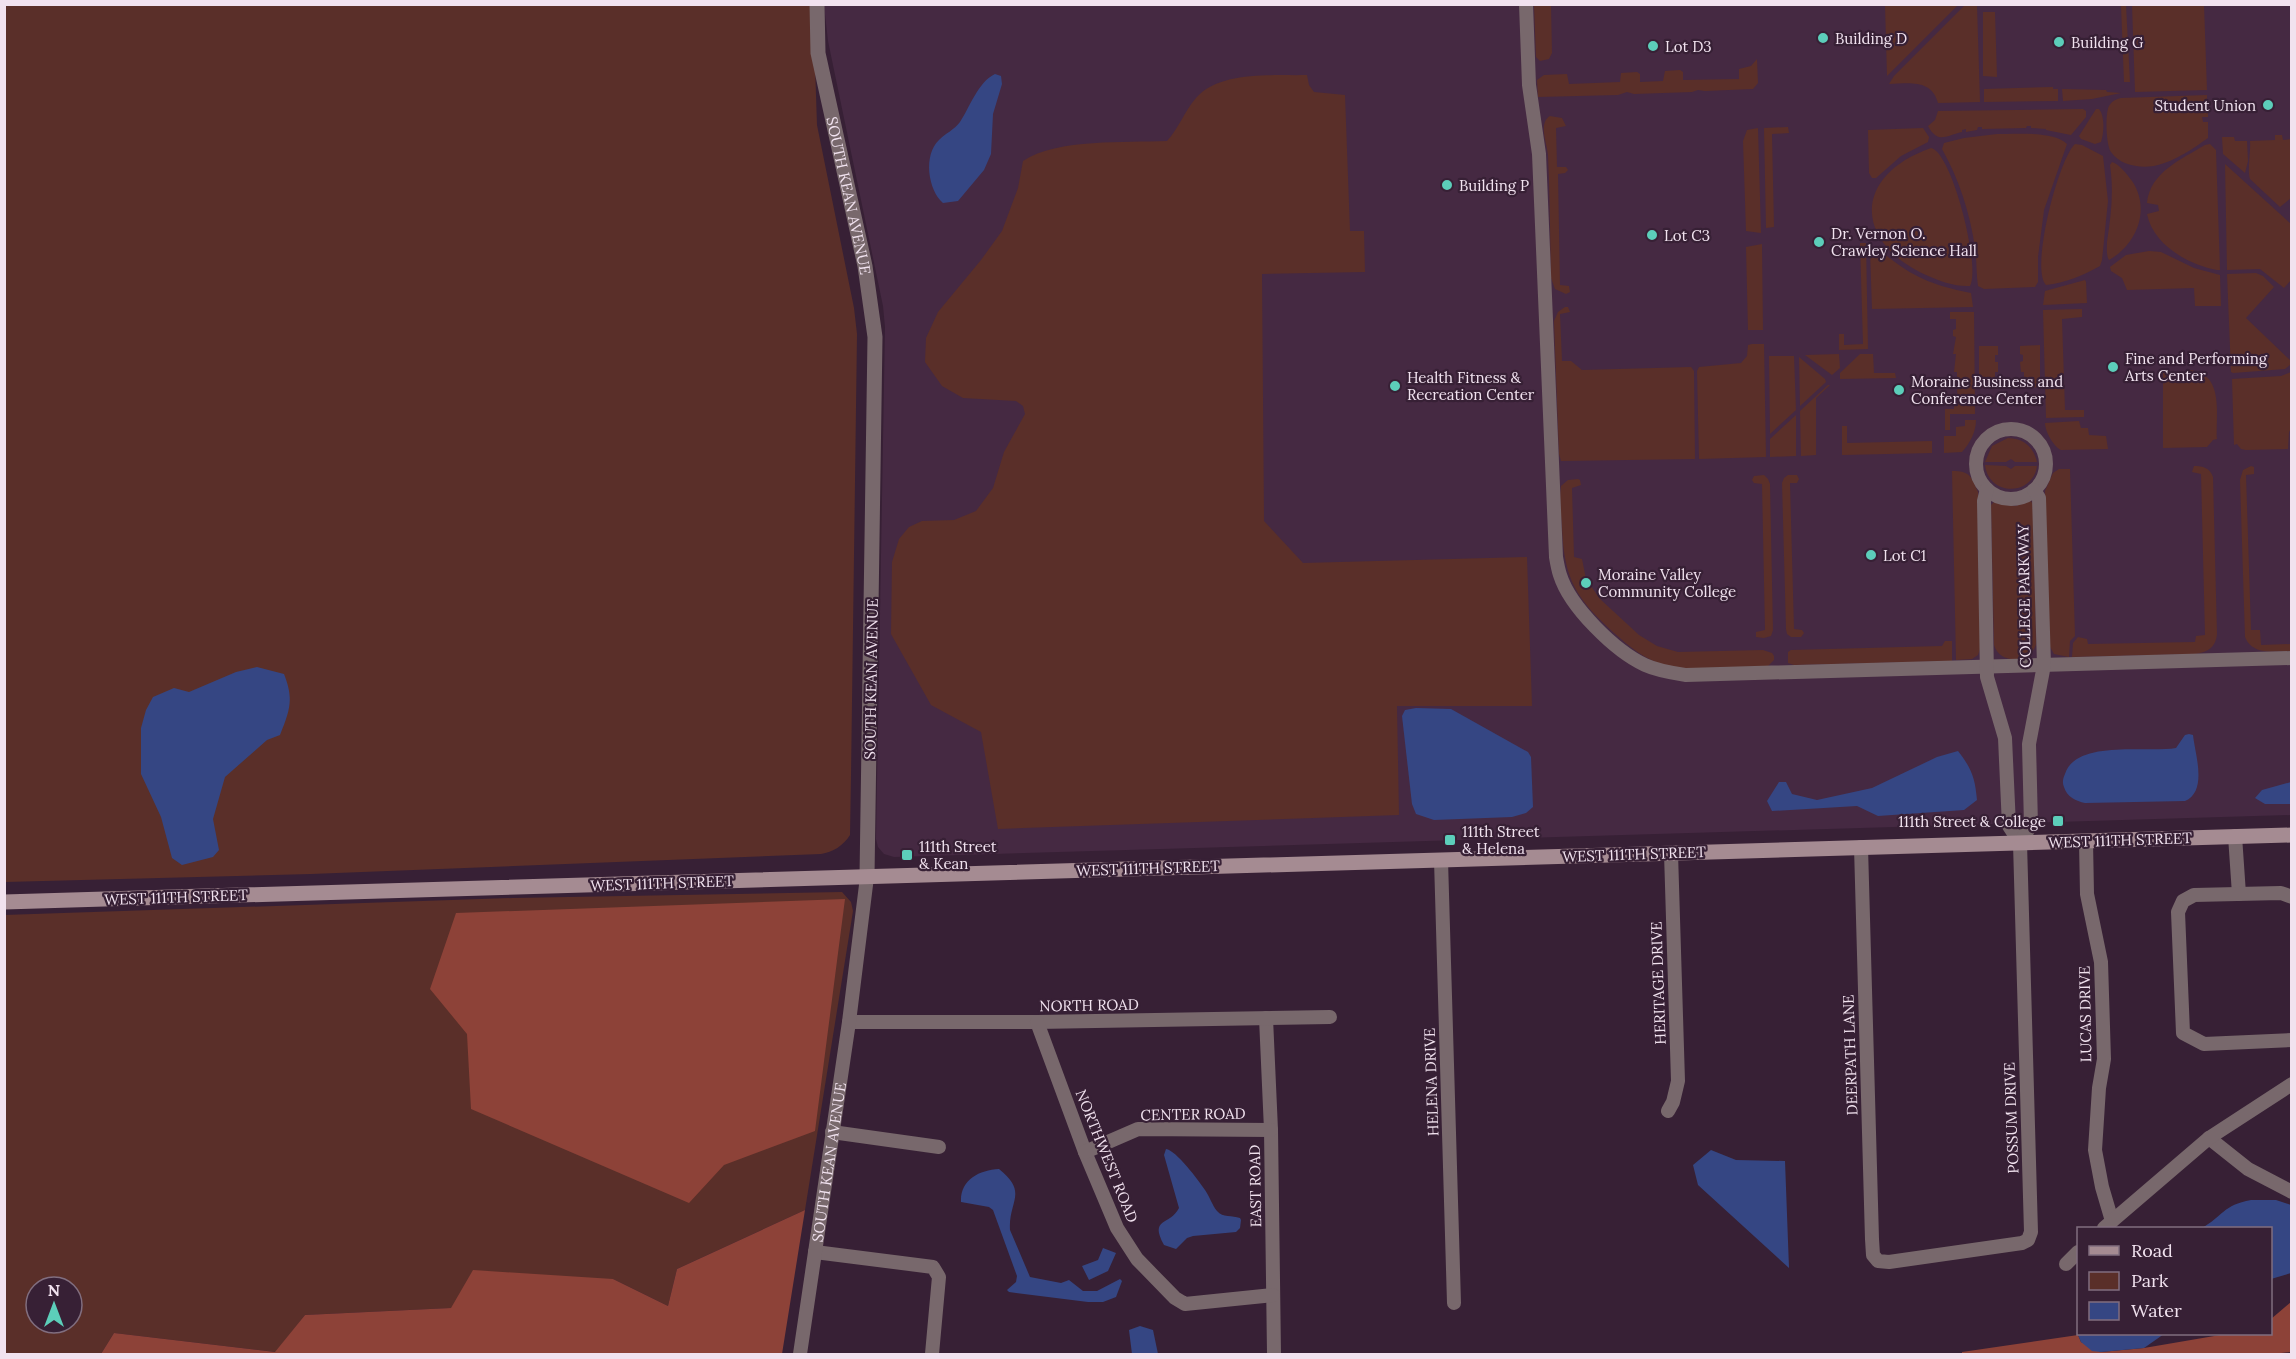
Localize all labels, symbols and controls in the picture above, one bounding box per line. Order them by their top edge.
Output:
place label: Building D [1835,29,1907,48]
marker: Building D [1816,31,1830,45]
place label: Building G [2071,33,2144,52]
marker: Building G [2052,35,2066,49]
place label: Lot D3 [1665,37,1712,56]
marker: Lot D3 [1646,39,1660,53]
place label: Student Union [2154,96,2256,115]
marker: Student Union [2261,98,2275,112]
street label: SOUTH KEAN AVENUE [823,115,876,276]
place label: Building P [1459,176,1529,195]
marker: Building P [1440,178,1454,192]
place label: Dr. Vernon O. Crawley Science Hall [1831,224,1977,260]
place label: Lot C3 [1664,226,1710,245]
marker: Lot C3 [1645,228,1659,242]
marker: Dr. Vernon O. Crawley Science Hall [1812,235,1826,249]
place label: Fine and Performing Arts Center [2124,349,2268,385]
marker: Fine and Performing Arts Center [2106,360,2120,374]
place label: Health Fitness & Recreation Center [1407,368,1535,404]
place label: Moraine Business and Conference Center [1911,372,2063,408]
marker: Health Fitness & Recreation Center [1388,379,1402,393]
marker: Moraine Business and Conference Center [1892,383,1906,397]
street label: COLLEGE PARKWAY [2013,523,2035,668]
place label: Lot C1 [1883,546,1926,565]
marker: Lot C1 [1864,548,1878,562]
place label: Moraine Valley Community College [1598,565,1736,601]
marker: Moraine Valley Community College [1579,576,1593,590]
street label: SOUTH KEAN AVENUE [860,598,882,760]
place label: 111th Street & College [1898,812,2046,831]
marker: 111th Street & College [2051,814,2065,828]
place label: 111th Street & Helena [1462,822,1540,858]
street label: WEST 111TH STREET [2048,828,2193,852]
marker: 111th Street & Helena [1443,833,1457,847]
place label: 111th Street & Kean [919,837,997,873]
street label: WEST 111TH STREET [1562,842,1707,866]
marker: 111th Street & Kean [900,848,914,862]
street label: WEST 111TH STREET [1076,856,1221,880]
street label: WEST 111TH STREET [590,871,735,895]
street label: WEST 111TH STREET [104,885,249,909]
street label: HERITAGE DRIVE [1646,921,1670,1045]
street label: LUCAS DRIVE [2075,966,2095,1062]
street label: DEERPATH LANE [1838,994,1862,1116]
street label: NORTH ROAD [1039,995,1139,1015]
street label: HELENA DRIVE [1420,1027,1442,1137]
street label: POSSUM DRIVE [2000,1062,2022,1174]
street label: SOUTH KEAN AVENUE [807,1081,849,1243]
street label: NORTHWEST ROAD [1072,1087,1142,1225]
street label: CENTER ROAD [1140,1104,1246,1124]
street label: EAST ROAD [1245,1145,1265,1227]
legend [2077,1227,2272,1335]
text: Road [2131,1239,2173,1262]
text: Park [2131,1269,2169,1292]
north arrow [24,1275,84,1335]
text: N [48,1280,60,1300]
text: Water [2131,1299,2182,1322]

